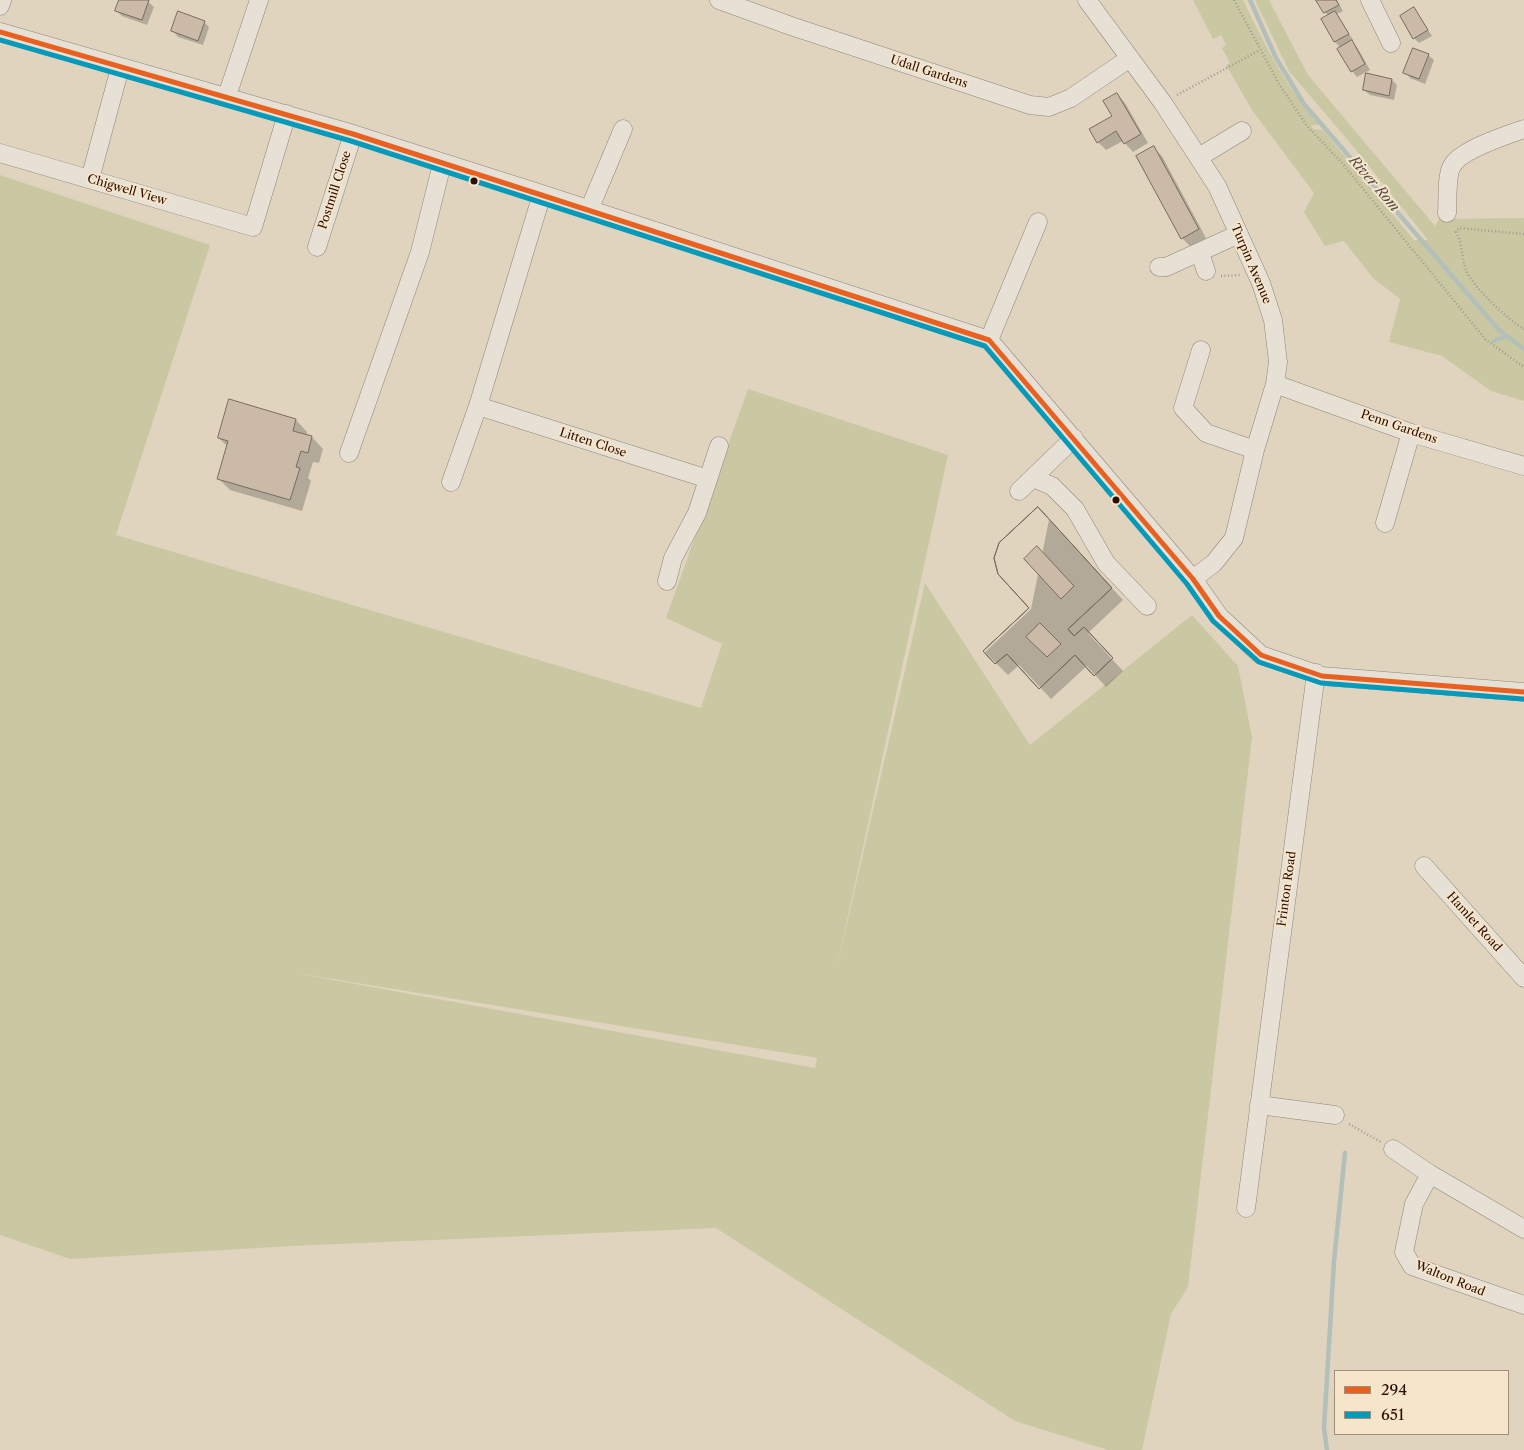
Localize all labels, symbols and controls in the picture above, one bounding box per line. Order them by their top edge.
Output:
street label: Udall Gardens [888,53,970,91]
street label: Postmill Close [316,149,354,231]
water label: River Rom [1345,153,1403,215]
street label: Chigwell View [86,172,168,208]
unlabelled marker [469,176,479,186]
street label: Turpin Avenue [1228,222,1274,306]
street label: Penn Gardens [1359,407,1439,447]
street label: Litten Close [558,425,628,461]
unlabelled marker [1111,495,1121,505]
street label: Frinton Road [1275,850,1299,928]
street label: Hamlet Road [1444,889,1504,955]
street label: Walton Road [1413,1258,1487,1300]
legend [1334,1370,1509,1435]
text: 294 [1381,1380,1407,1399]
text: 651 [1381,1405,1404,1424]

